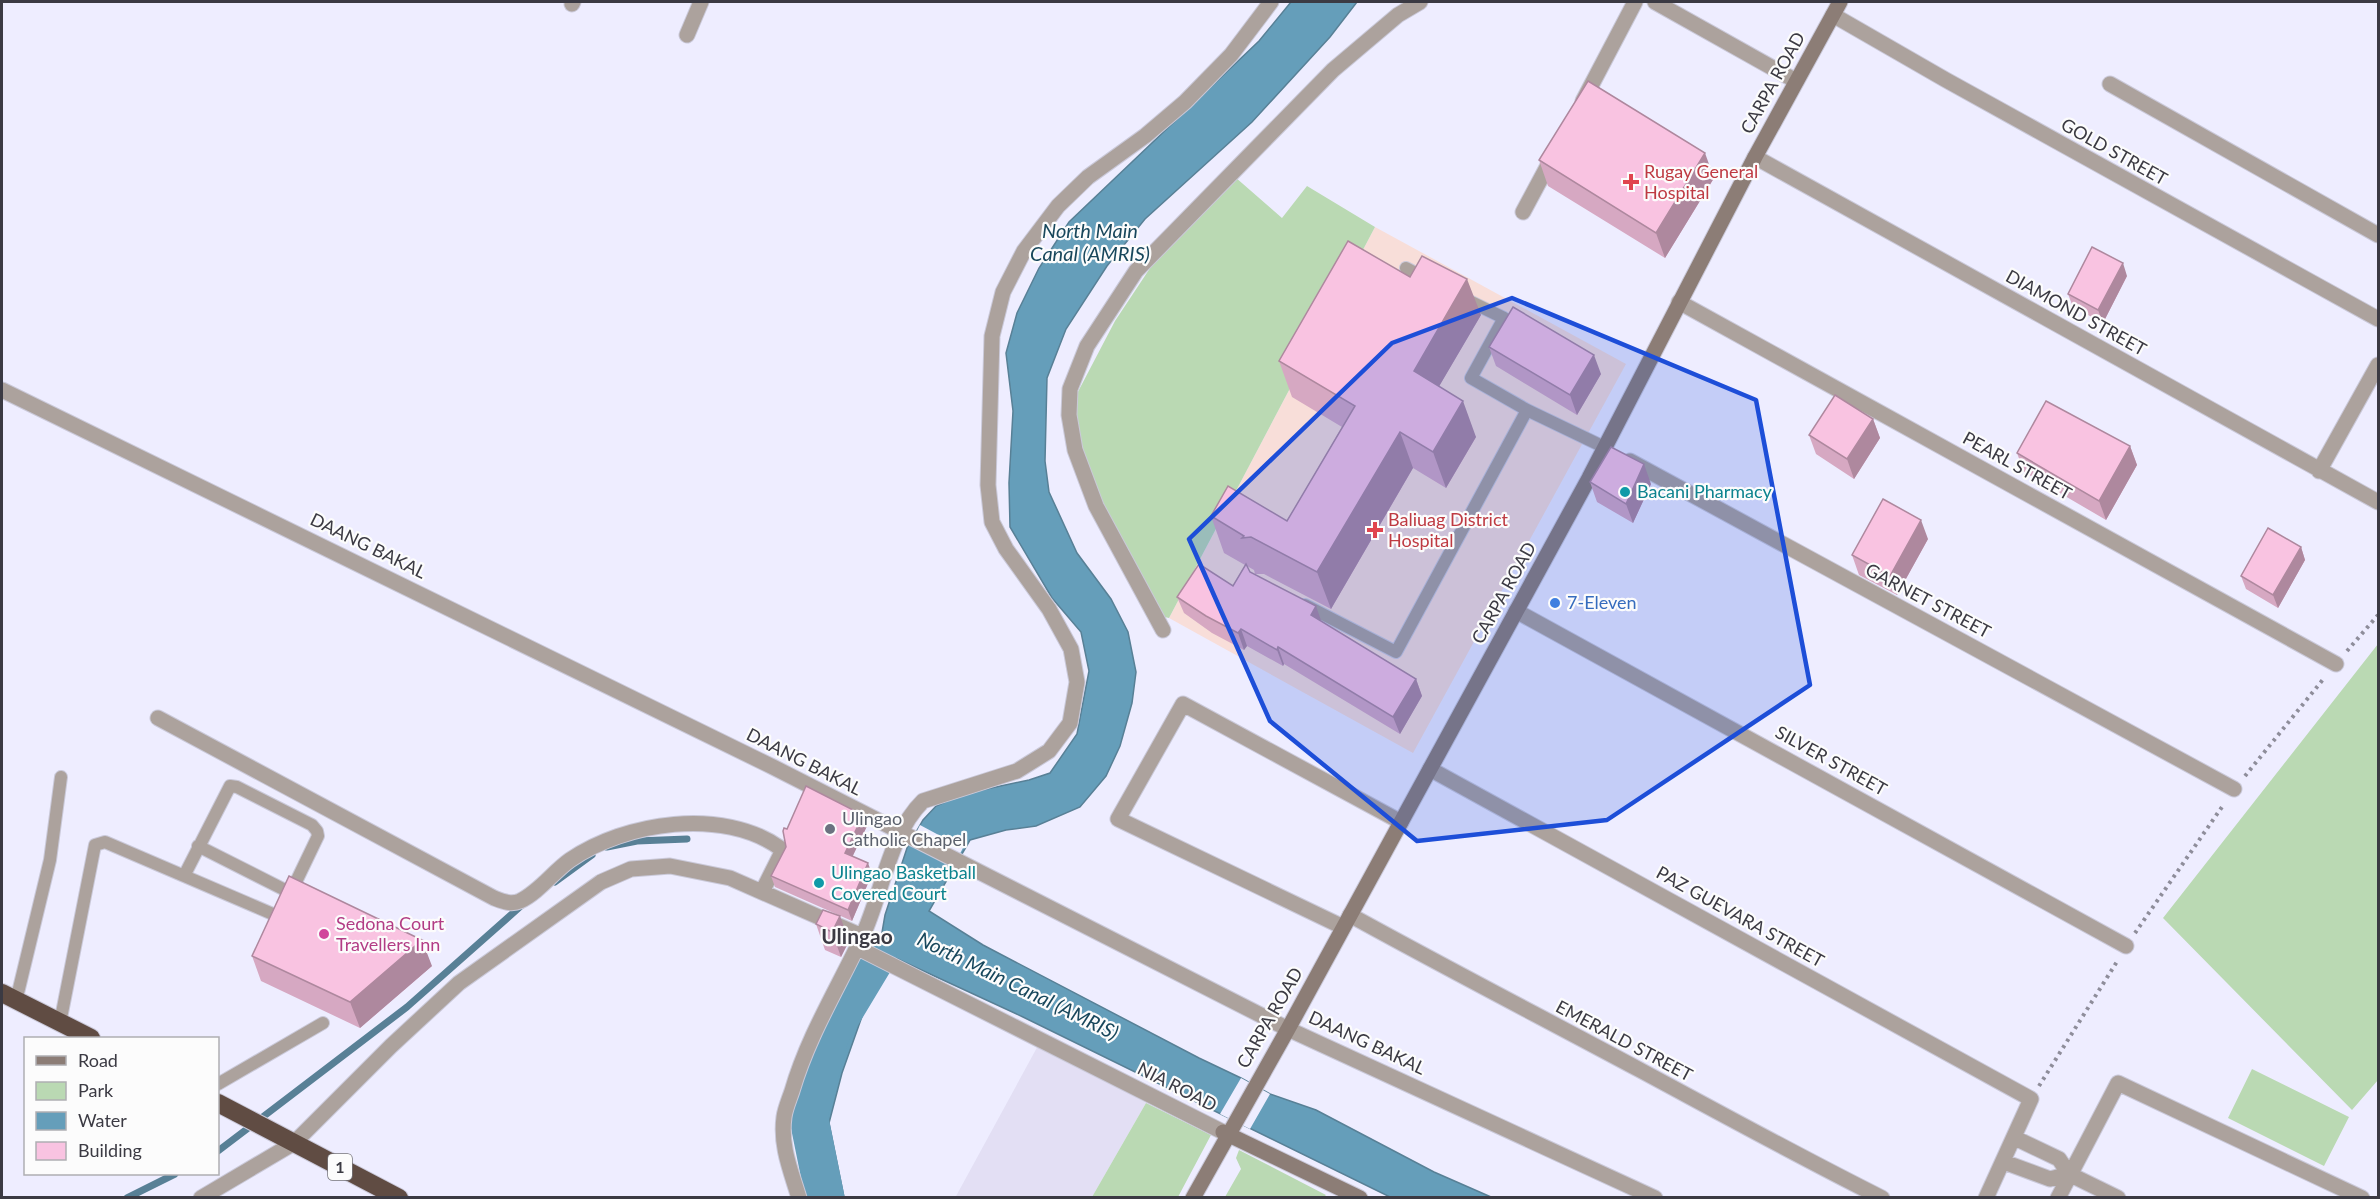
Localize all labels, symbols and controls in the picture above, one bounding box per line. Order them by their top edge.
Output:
street label: CARPA ROAD [1735,28,1809,137]
street label: GOLD STREET [2057,113,2172,190]
place label: Rugay General Hospital [1644,160,1758,203]
marker: Rugay General Hospital [1622,173,1640,191]
water label: North Main Canal (AMRIS) [1030,218,1150,265]
street label: DIAMOND STREET [2002,264,2151,360]
street label: PEARL STREET [1959,426,2076,504]
place label: Bacani Pharmacy [1637,480,1773,502]
marker: Bacani Pharmacy [1618,485,1632,499]
street label: DAANG BAKAL [307,508,430,583]
place label: Baliuag District Hospital [1388,508,1508,551]
marker: Baliuag District Hospital [1366,521,1384,539]
street label: CARPA ROAD [1466,538,1540,647]
street label: GARNET STREET [1862,558,1995,642]
place label: 7-Eleven [1567,591,1637,613]
marker: 7-Eleven [1548,596,1562,610]
street label: SILVER STREET [1772,720,1891,800]
street label: DAANG BAKAL [743,723,866,800]
place label: Ulingao Catholic Chapel [842,807,966,850]
marker: Ulingao Catholic Chapel [823,822,837,836]
place label: Ulingao Basketball Covered Court [831,861,976,904]
street label: PAZ GUEVARA STREET [1653,861,1828,972]
marker: Ulingao Basketball Covered Court [812,876,826,890]
place label: Sedona Court Travellers Inn [336,912,445,955]
district label: Ulingao [821,923,893,948]
water label: North Main Canal (AMRIS) [914,926,1123,1044]
marker: Sedona Court Travellers Inn [317,927,331,941]
street label: CARPA ROAD [1231,963,1307,1072]
street label: EMERALD STREET [1552,995,1697,1086]
street label: DAANG BAKAL [1306,1005,1429,1079]
legend [24,1037,219,1175]
text: Road [78,1049,118,1071]
street label: NIA ROAD [1134,1057,1221,1115]
text: Park [78,1079,114,1101]
text: Water [78,1109,127,1131]
text: Building [78,1139,142,1161]
road number: 1 [328,1154,352,1180]

